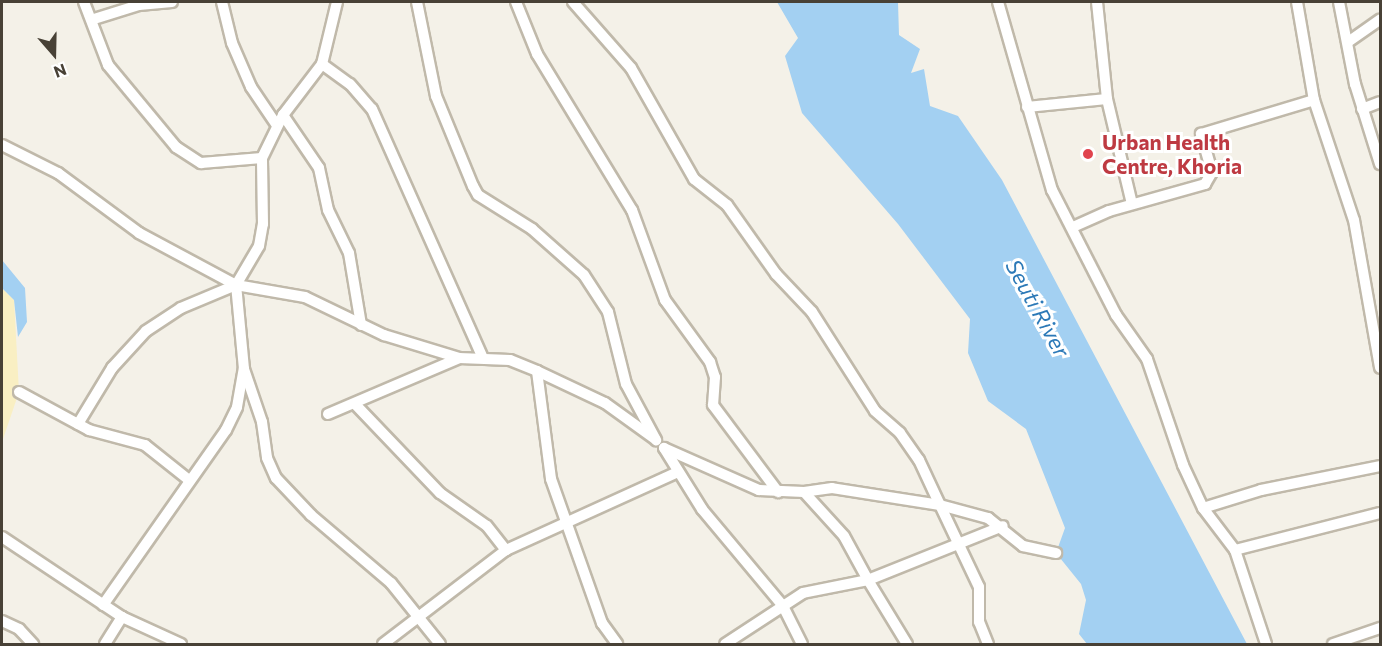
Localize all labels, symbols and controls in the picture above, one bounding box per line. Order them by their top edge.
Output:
north arrow [24,24,84,84]
text: N [51,60,69,82]
place label: Urban Health Centre, Khoria [1102,129,1242,179]
marker: Urban Health Centre, Khoria [1079,145,1097,163]
water label: Seuti River [1000,255,1076,361]

